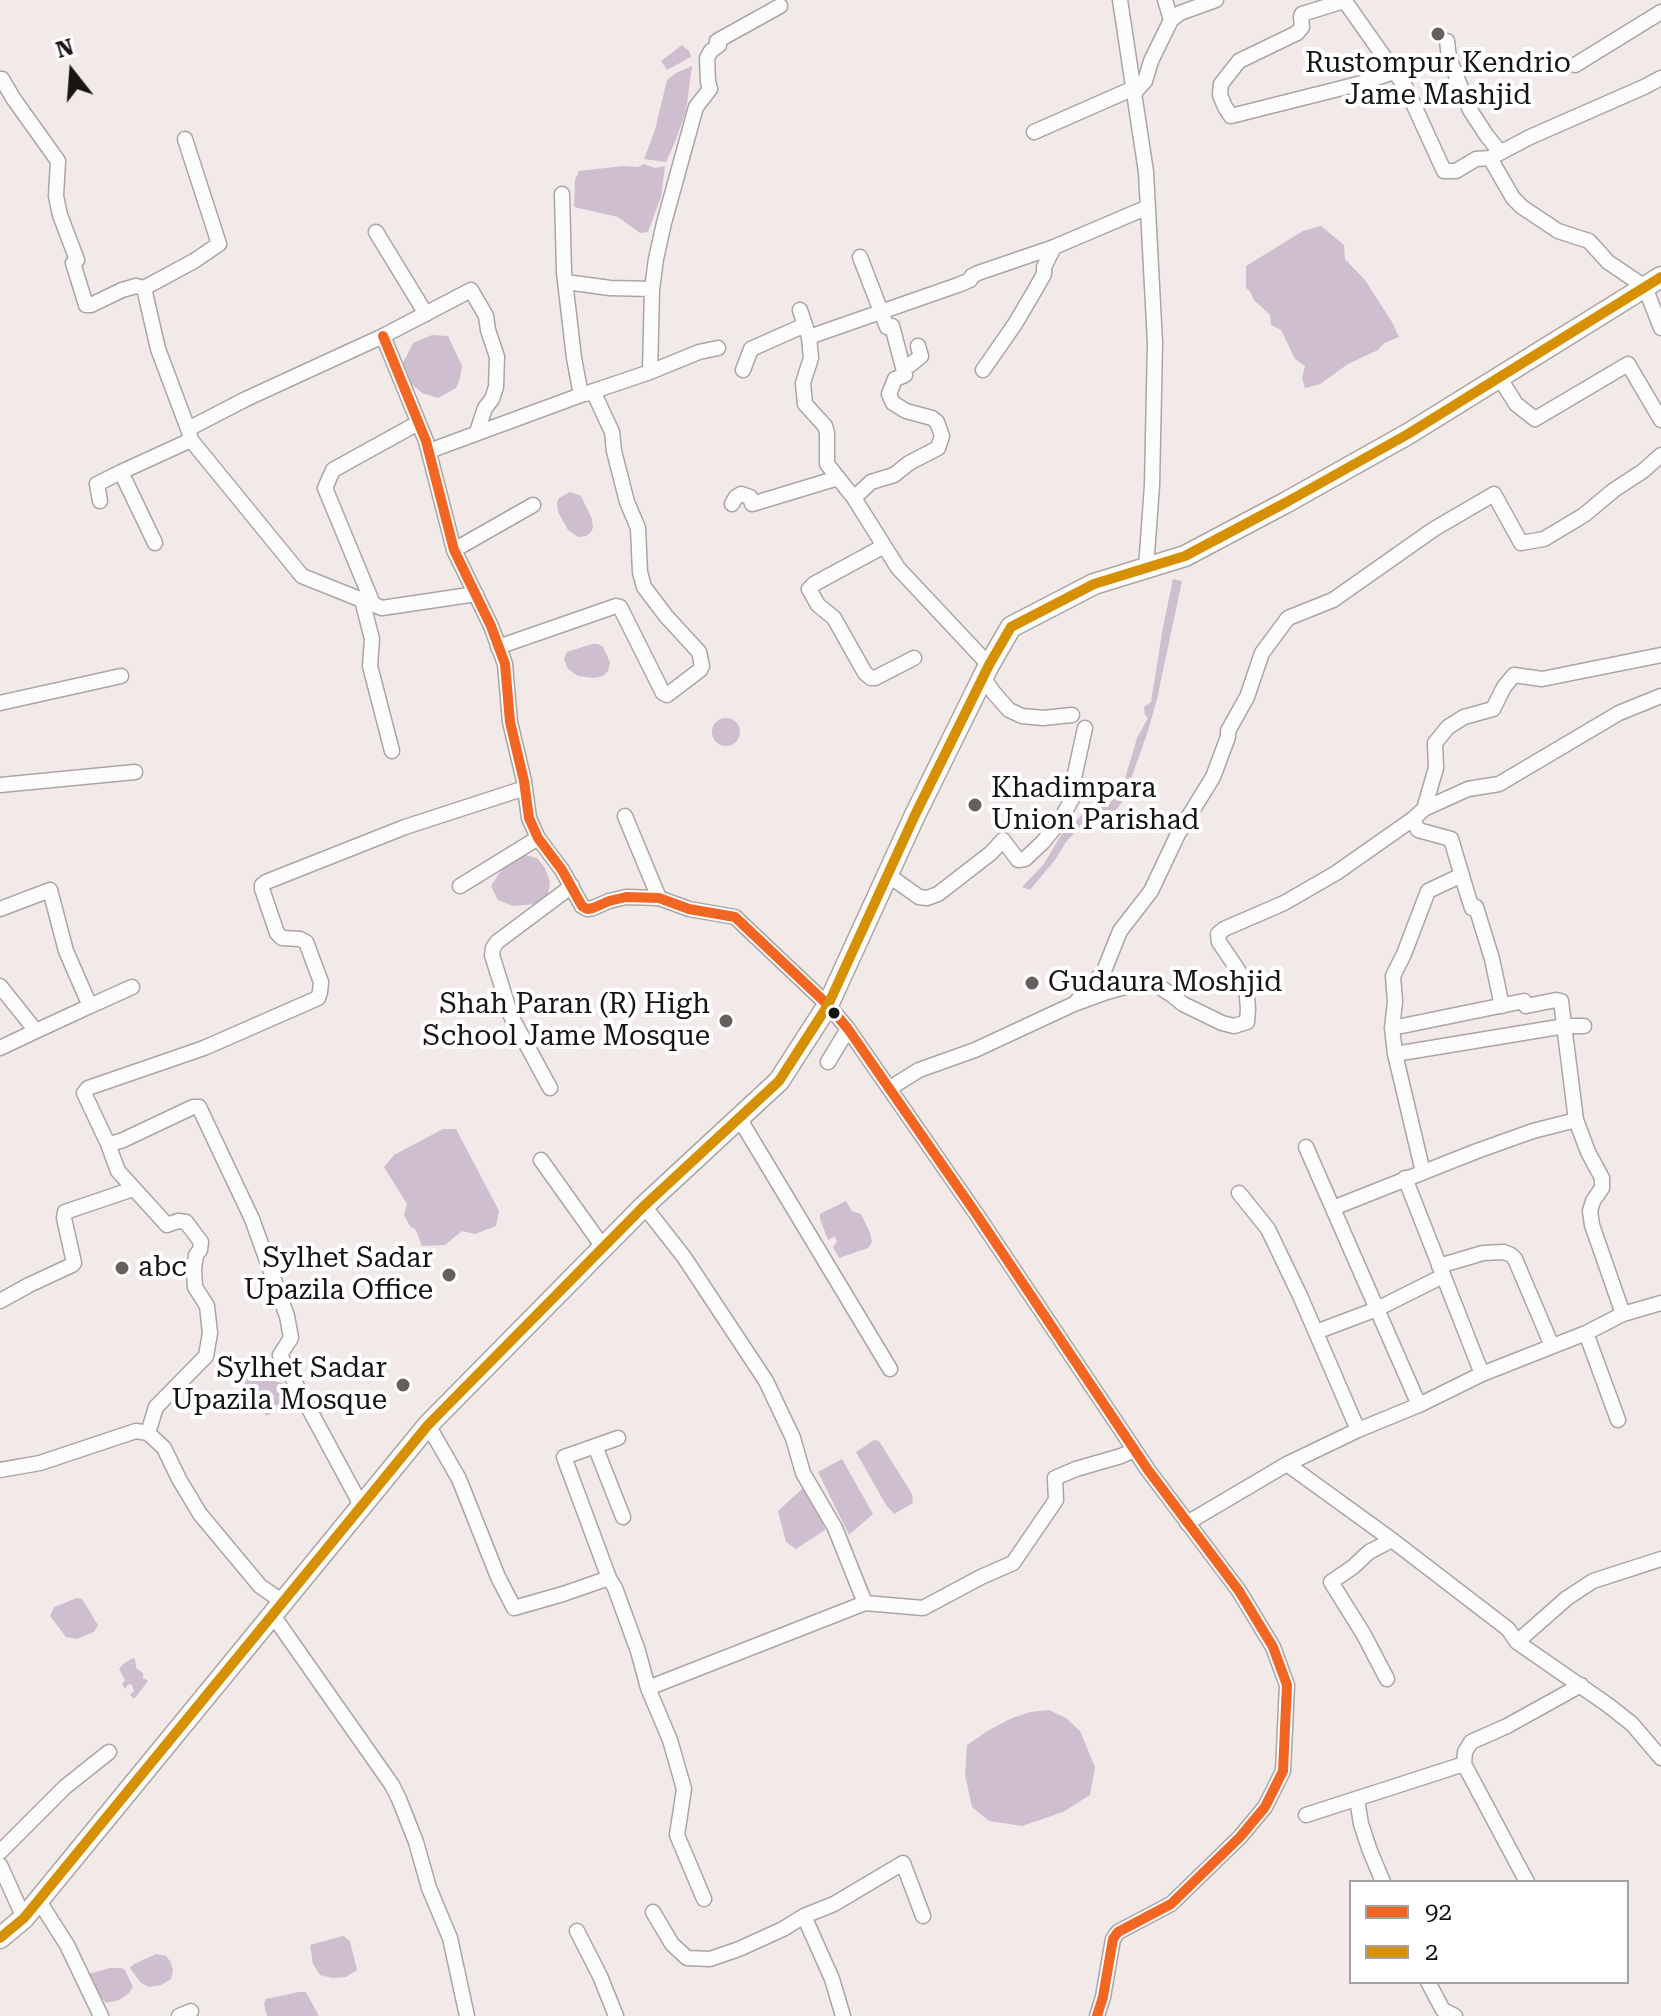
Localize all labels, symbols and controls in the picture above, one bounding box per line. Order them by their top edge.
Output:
marker: Rustompur Kendrio Jame Mashjid [1429,25,1447,43]
north arrow [32,32,112,112]
text: N [53,34,77,63]
place label: Rustompur Kendrio Jame Mashjid [1305,47,1571,113]
place label: Khadimpara Union Parishad [991,772,1199,838]
marker: Khadimpara Union Parishad [966,796,984,814]
place label: Gudaura Moshjid [1048,966,1282,1000]
marker: Gudaura Moshjid [1023,974,1041,992]
place label: Shah Paran (R) High School Jame Mosque [423,988,710,1054]
unlabelled marker [826,1005,842,1021]
marker: Shah Paran (R) High School Jame Mosque [717,1012,735,1030]
place label: Sylhet Sadar Upazila Office [244,1242,433,1308]
place label: abc [138,1251,187,1285]
marker: abc [113,1259,131,1277]
marker: Sylhet Sadar Upazila Office [440,1266,458,1284]
place label: Sylhet Sadar Upazila Mosque [171,1352,387,1418]
marker: Sylhet Sadar Upazila Mosque [394,1376,412,1394]
legend [1349,1880,1629,1984]
text: 92 [1425,1898,1452,1926]
text: 2 [1425,1938,1438,1966]

